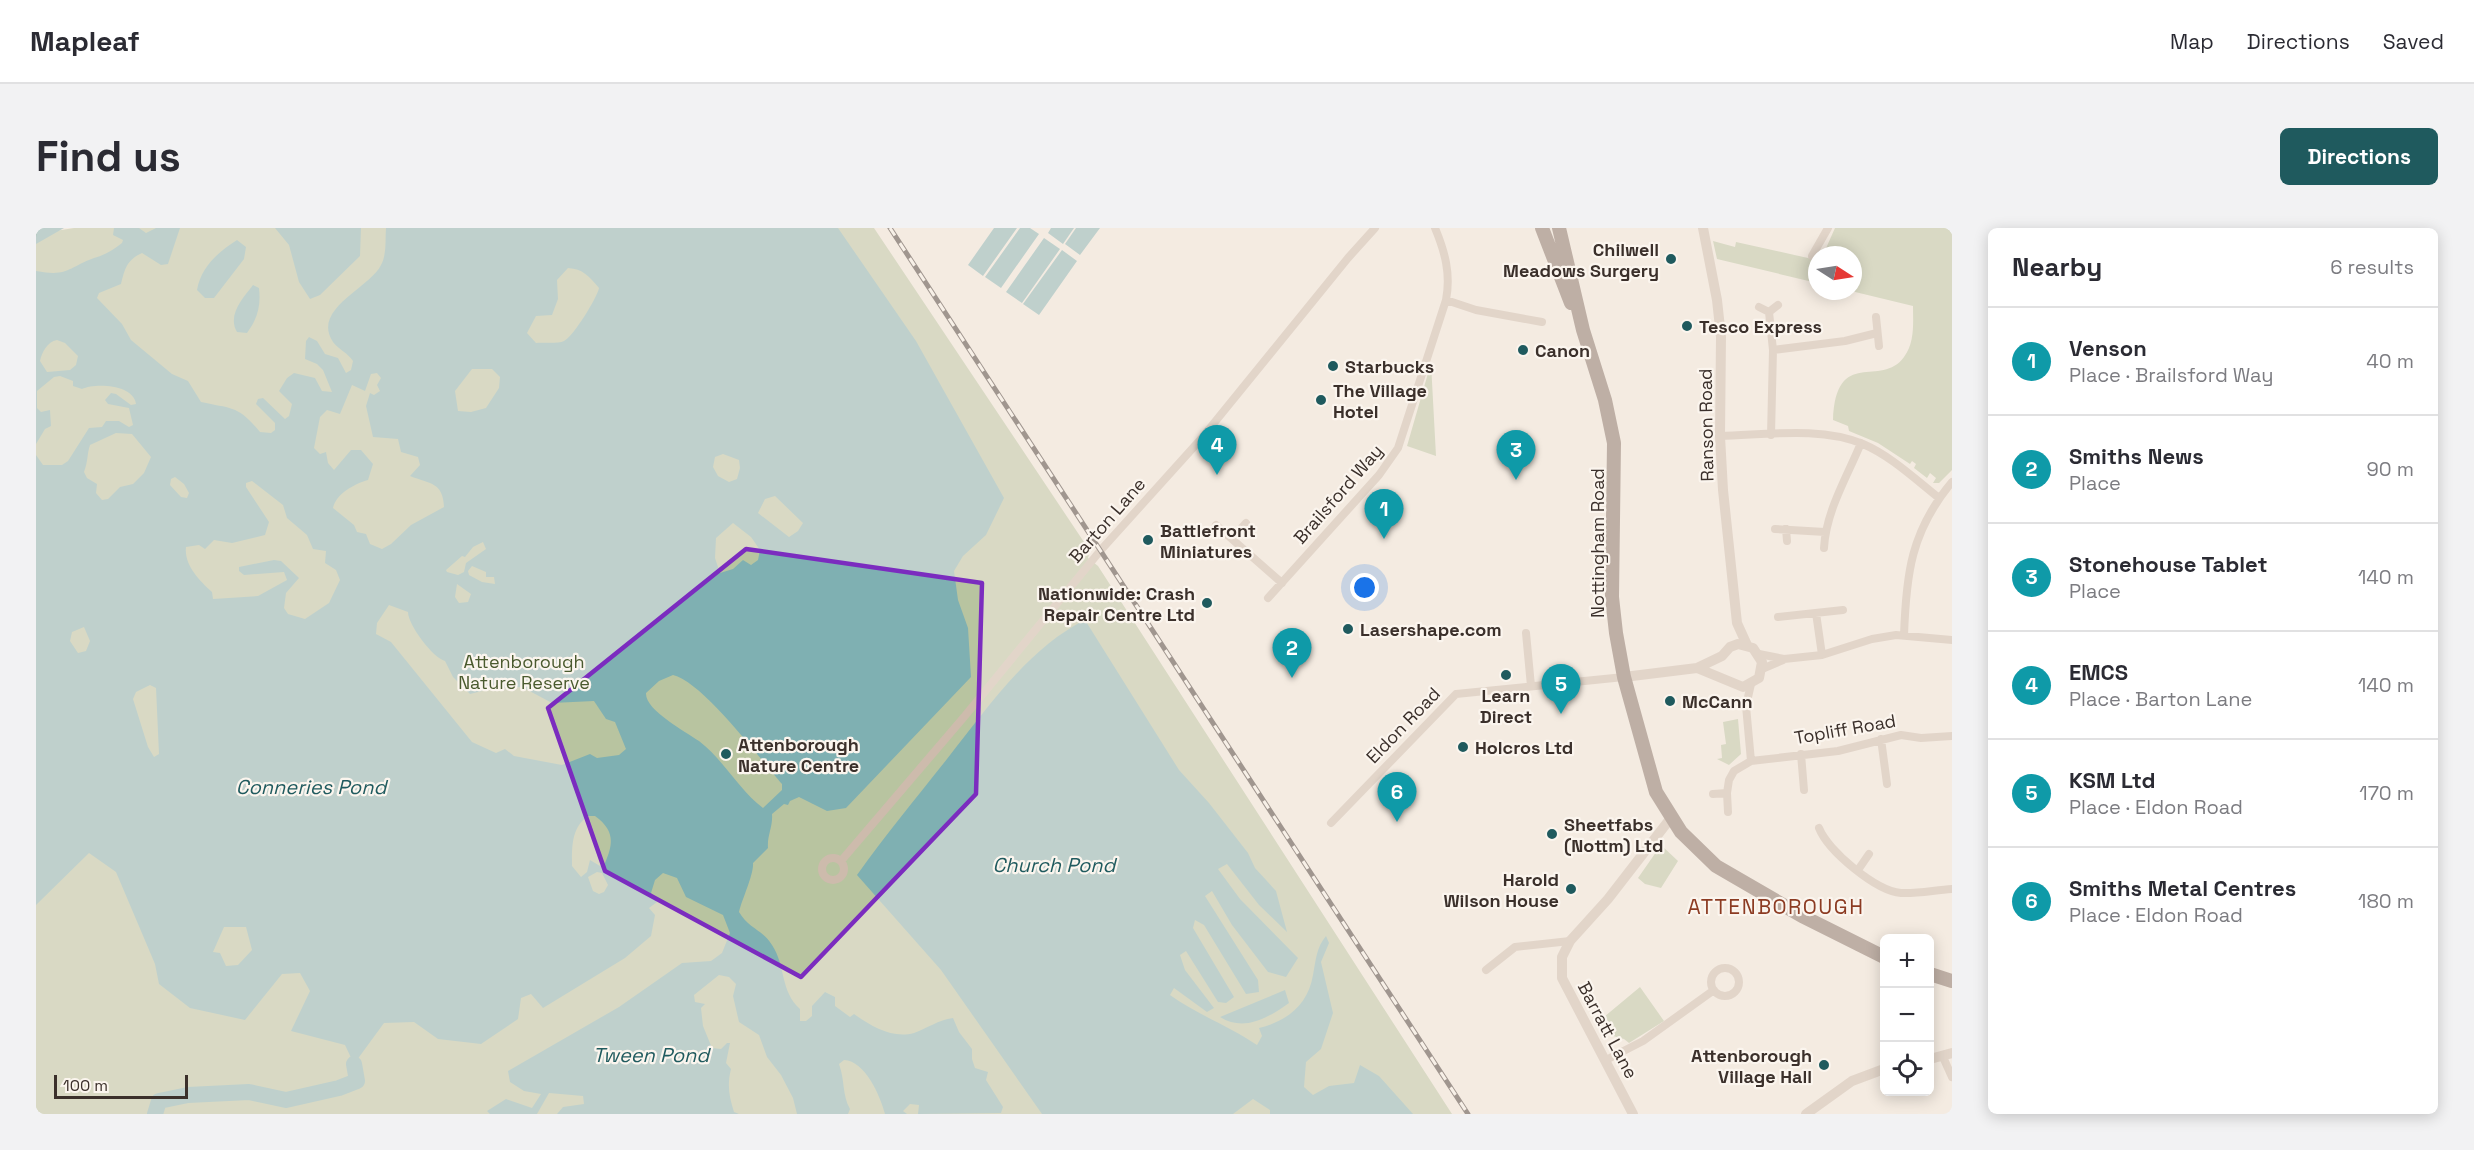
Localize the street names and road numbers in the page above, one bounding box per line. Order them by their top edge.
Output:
street label: Ranson Road [1694,368,1718,482]
street label: Brailsford Way [1288,439,1388,549]
street label: Nottingham Road [1586,468,1609,618]
street label: Barton Lane [1064,473,1150,567]
street label: Eldon Road [1361,682,1445,768]
street label: Topliff Road [1792,709,1898,749]
street label: Barratt Lane [1573,978,1643,1082]

